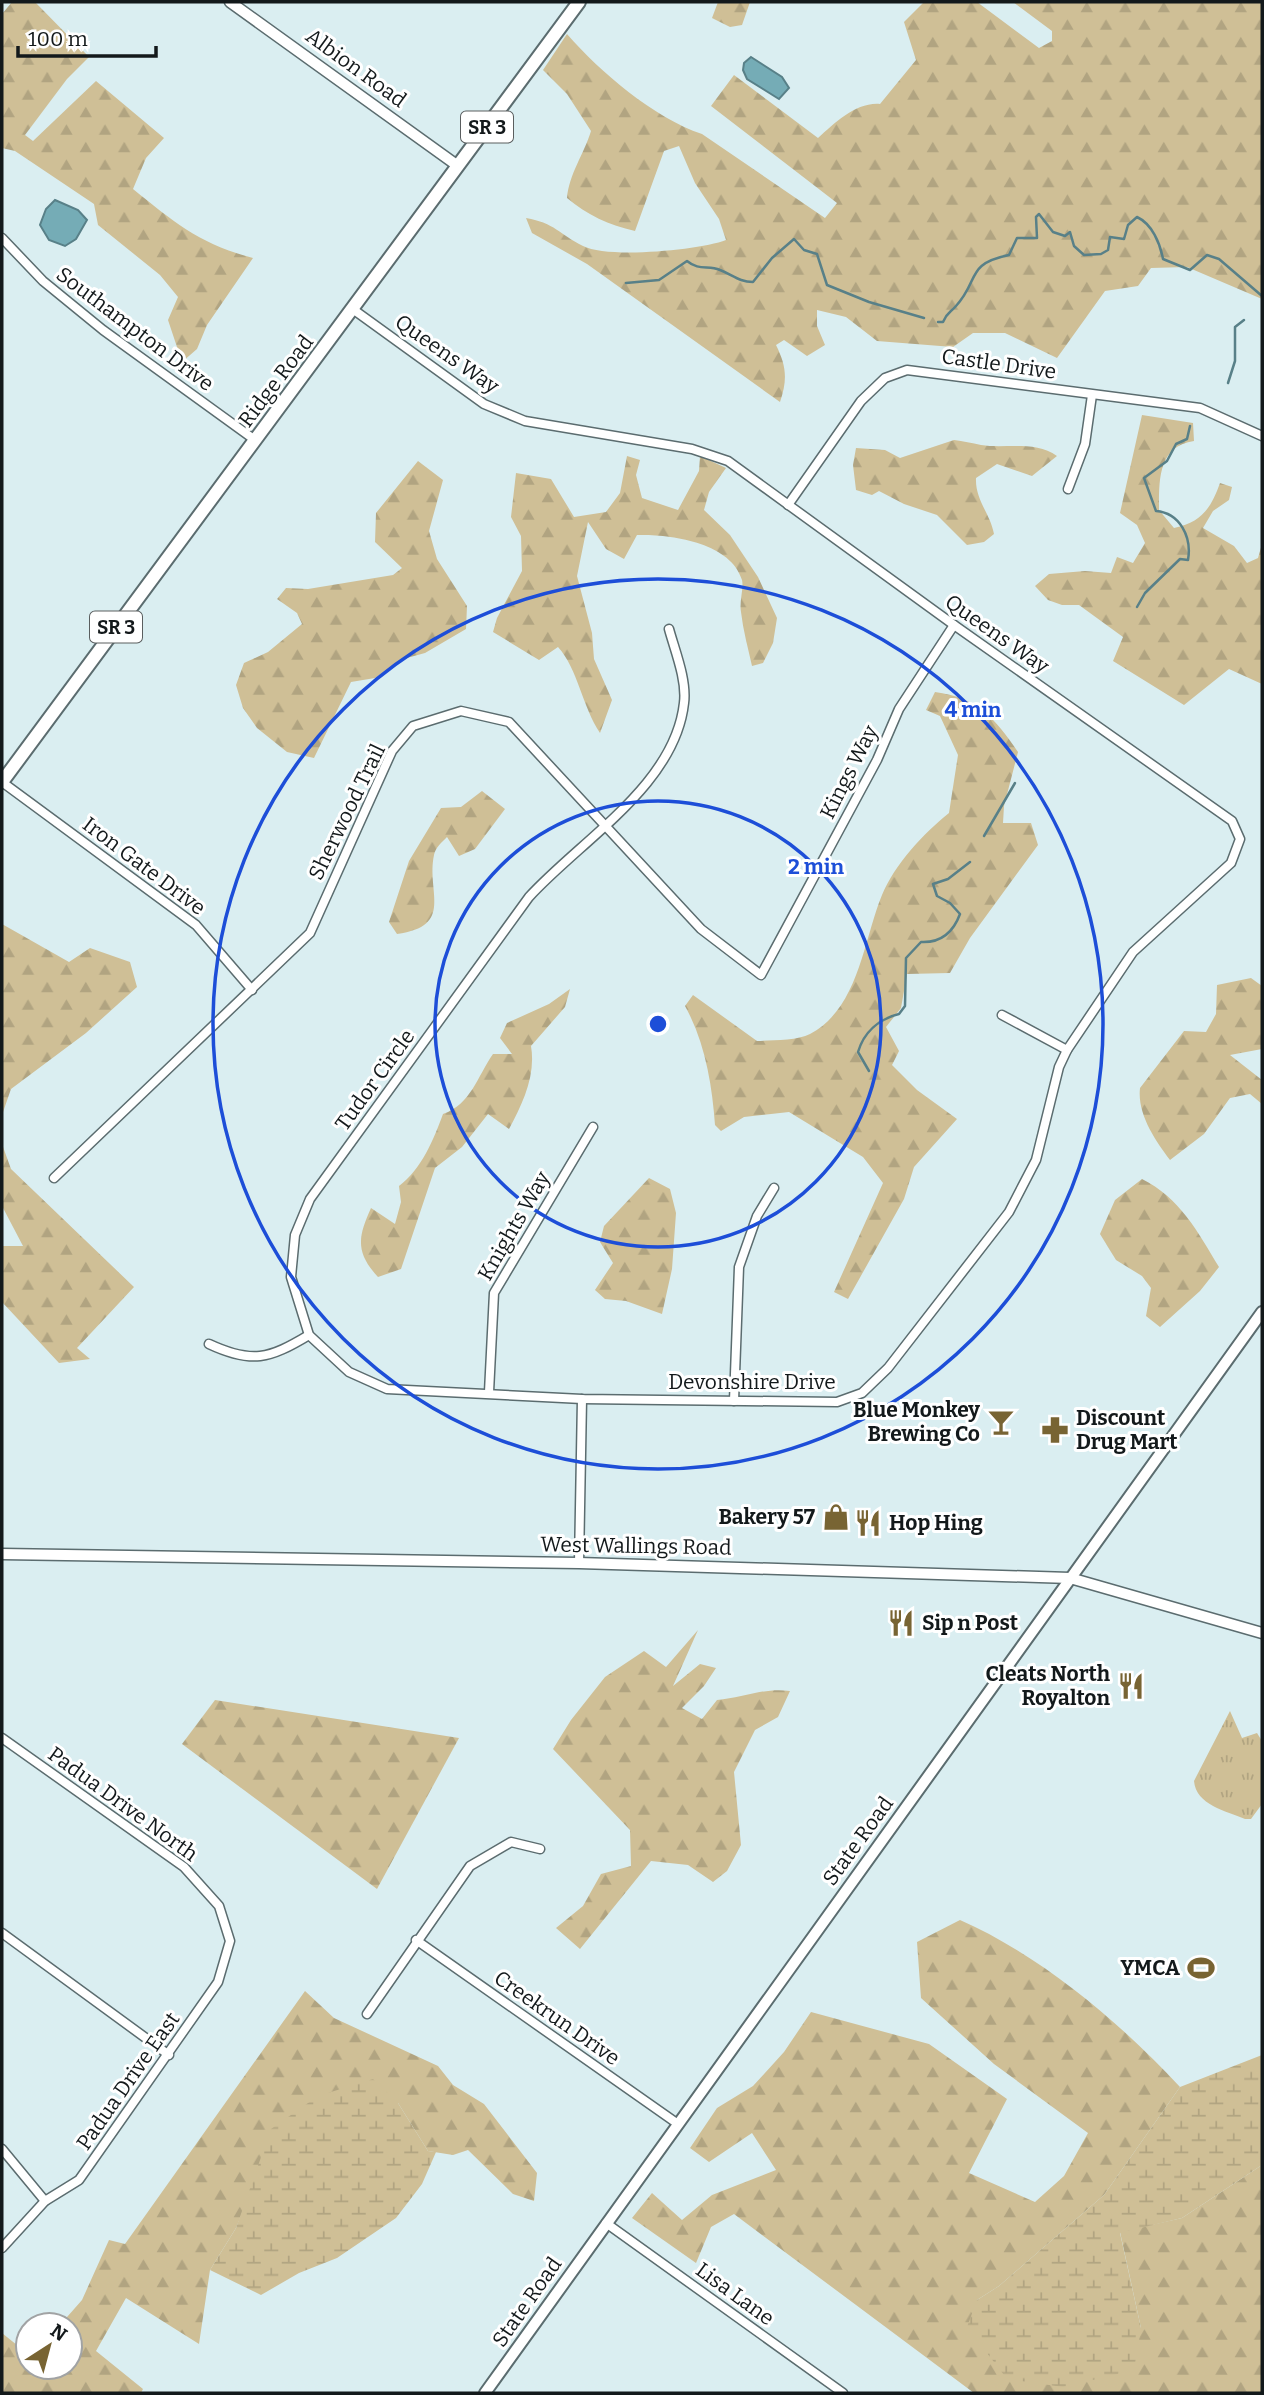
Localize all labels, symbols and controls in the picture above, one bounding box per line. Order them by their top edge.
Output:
scale bar [18,14,156,58]
street label: Albion Road [301,23,411,113]
text: 100 m [28,26,88,52]
road number: SR 3 [461,111,513,142]
street label: Southampton Drive [51,261,219,397]
street label: Queens Way [390,309,505,400]
street label: Ridge Road [233,330,319,432]
street label: Castle Drive [940,343,1058,385]
street label: Queens Way [940,589,1055,680]
road number: SR 3 [90,612,142,642]
text: 4 min [945,697,1002,723]
street label: Kings Way [814,720,884,823]
street label: Sherwood Trail [303,740,391,884]
street label: Iron Gate Drive [77,811,211,921]
text: 2 min [788,854,844,880]
centre of rings [646,1012,670,1036]
street label: Tudor Circle [330,1024,420,1136]
street label: Knights Way [472,1166,556,1285]
street label: Devonshire Drive [668,1369,836,1395]
place label: Blue Monkey Brewing Co [853,1397,980,1447]
place label: Discount Drug Mart [1076,1405,1178,1455]
bar icon: Blue Monkey Brewing Co [986,1407,1016,1437]
pharmacy icon: Discount Drug Mart [1040,1415,1070,1445]
shop icon: Bakery 57 [821,1502,851,1532]
place label: Bakery 57 [718,1504,816,1530]
restaurant icon: Hop Hing [853,1508,883,1538]
place label: Hop Hing [889,1510,983,1536]
street label: West Wallings Road [540,1531,732,1561]
restaurant icon: Sip n Post [886,1608,916,1638]
place label: Sip n Post [922,1610,1019,1636]
place label: Cleats North Royalton [986,1661,1111,1711]
restaurant icon: Cleats North Royalton [1116,1671,1146,1701]
street label: Padua Drive North [43,1741,203,1867]
street label: State Road [817,1791,899,1891]
sports icon: YMCA [1186,1953,1216,1983]
place label: YMCA [1120,1955,1180,1981]
street label: Creekrun Drive [489,1965,625,2071]
street label: Padua Drive East [71,2007,185,2155]
street label: State Road [487,2252,567,2352]
street label: Lisa Lane [691,2257,779,2331]
north arrow [14,2311,84,2381]
text: N [46,2319,72,2346]

